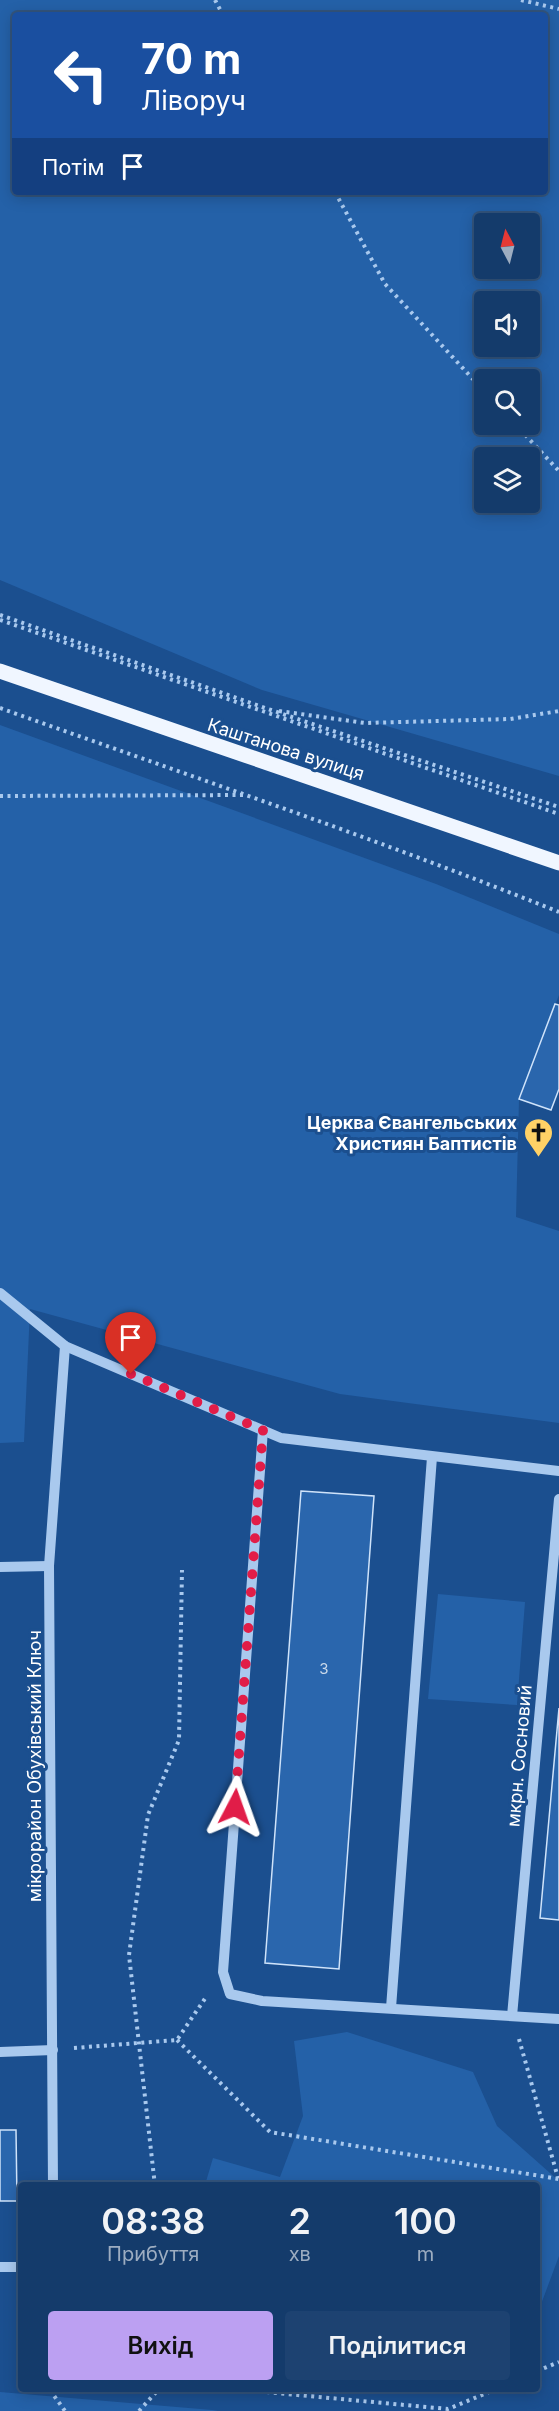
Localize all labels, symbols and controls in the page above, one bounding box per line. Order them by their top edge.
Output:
text: 70 m [141,33,241,84]
icon: left [42,36,120,114]
text: Ліворуч [141,84,246,117]
icon: arrive [116,150,149,183]
text: Потім [42,154,104,180]
north arrow [474,213,540,279]
map controls [474,213,540,513]
button: sound [474,291,540,357]
button: search [474,369,540,435]
button: layers [474,447,540,513]
street label: Каштанова вулиця [205,714,367,784]
place label: Церква Євангельських Християн Баптистів [307,1112,518,1154]
church icon: Церква Євангельських Християн Баптистів [522,1116,554,1158]
pin [105,1312,156,1374]
icon: arrive [114,1321,147,1354]
street label: мікрорайон Обухівський Ключ [24,1630,45,1902]
house number: 3 [319,1659,329,1678]
street label: мкрн. Сосновий [502,1684,536,1828]
position arrow [203,1775,267,1839]
text: 08:38 [101,2199,205,2243]
text: 2 [289,2199,311,2243]
text: 100 [394,2199,457,2243]
text: Прибуття [107,2242,199,2266]
text: хв [289,2242,311,2266]
text: m [417,2242,434,2266]
button: Вихід [48,2311,273,2380]
button: Поділитися [285,2311,510,2380]

